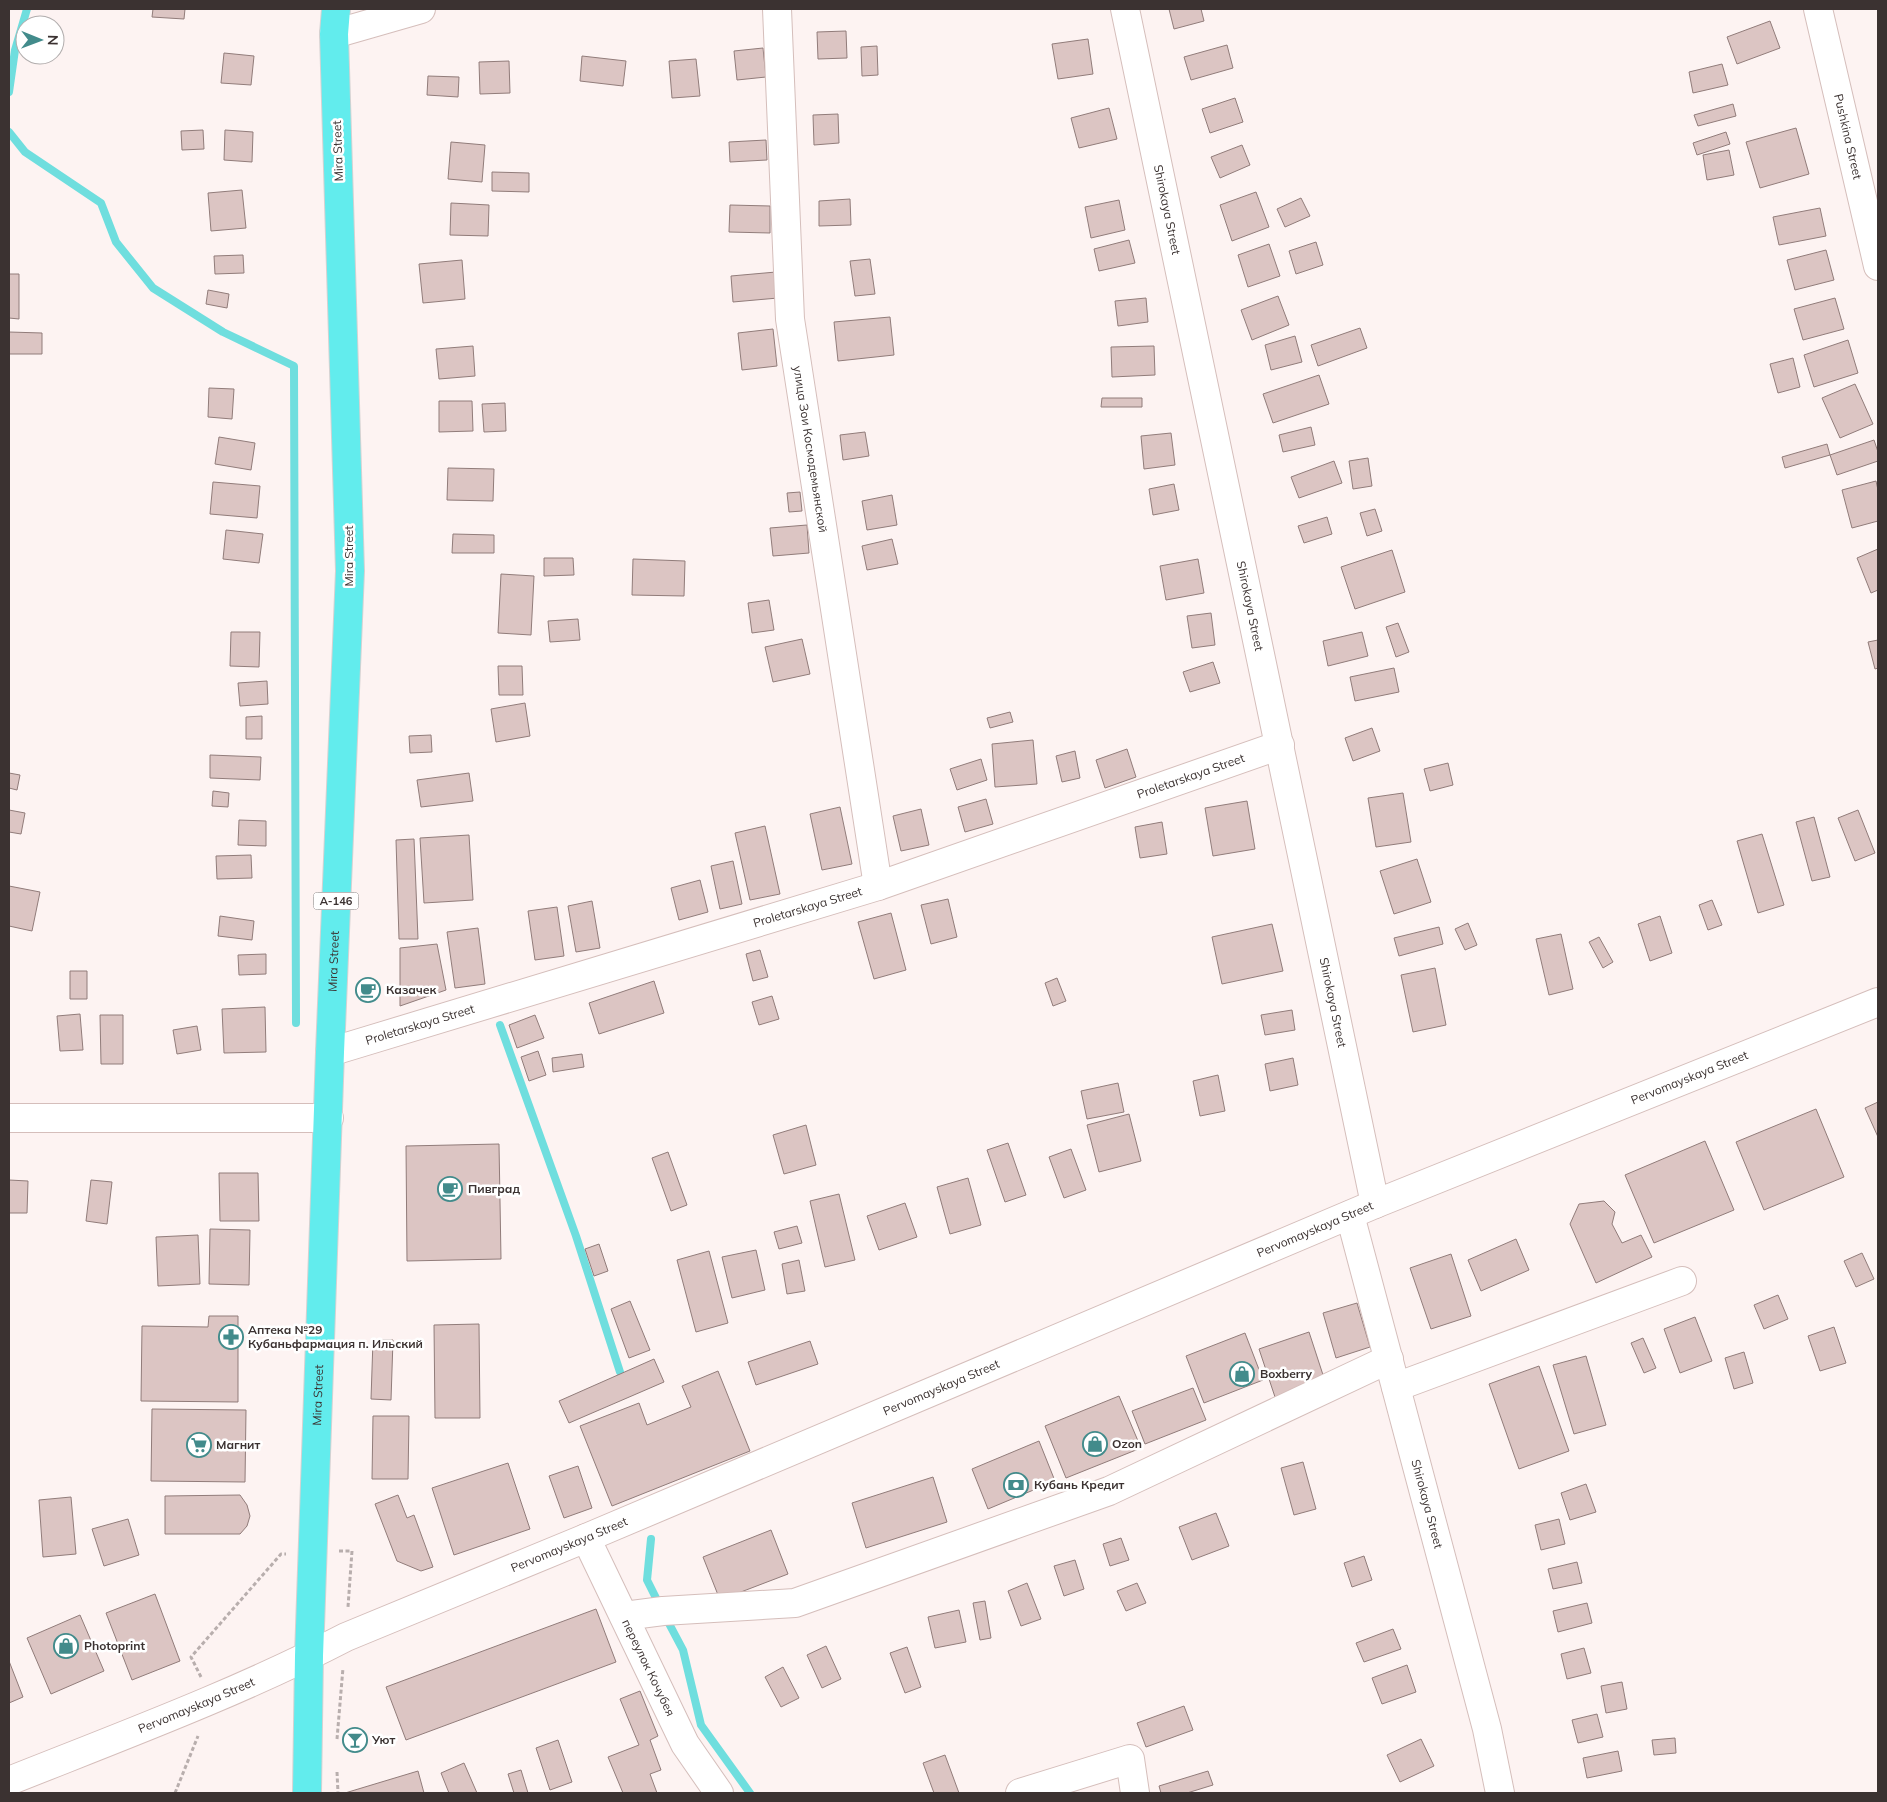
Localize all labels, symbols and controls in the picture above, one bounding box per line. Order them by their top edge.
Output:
north arrow [15,15,65,65]
text: N [44,35,62,46]
street label: Pushkina Street [1831,92,1866,181]
street label: Mira Street [329,120,346,182]
street label: Shirokaya Street [1151,163,1184,256]
street label: улица Зои Космодемьянской [790,365,831,533]
street label: Mira Street [341,526,356,586]
street label: Shirokaya Street [1234,560,1267,652]
street label: Proletarskaya Street [1135,750,1246,802]
street label: Proletarskaya Street [751,883,864,930]
road number: А-146 [314,892,358,909]
street label: Mira Street [325,931,342,992]
street label: Shirokaya Street [1317,956,1350,1049]
cafe icon: Казачек [355,977,381,1003]
place label: Казачек [386,982,437,997]
street label: Proletarskaya Street [364,1001,476,1048]
street label: Pervomayskaya Street [1629,1047,1750,1107]
cafe icon: Пивград [437,1176,463,1202]
place label: Пивград [468,1181,520,1196]
street label: Pervomayskaya Street [1254,1198,1375,1260]
place label: Аптека №29 Кубаньфармация п. Ильский [248,1322,423,1351]
pharmacy icon: Аптека №29 Кубаньфармация п. Ильский [218,1324,244,1350]
street label: Pervomayskaya Street [881,1356,1001,1418]
shop icon: Boxberry [1229,1361,1255,1387]
street label: Mira Street [309,1364,326,1426]
place label: Boxberry [1260,1366,1313,1381]
shop icon: Ozon [1082,1431,1108,1457]
supermarket icon: Магнит [186,1432,212,1458]
place label: Ozon [1112,1436,1142,1451]
place label: Магнит [216,1437,260,1452]
street label: Shirokaya Street [1408,1458,1447,1550]
bank icon: Кубань Кредит [1003,1472,1029,1498]
place label: Кубань Кредит [1034,1477,1125,1492]
street label: Pervomayskaya Street [508,1513,629,1575]
street label: переулок Кочубея [619,1617,678,1718]
shop icon: Photoprint [53,1633,79,1659]
place label: Photoprint [84,1638,145,1653]
street label: Pervomayskaya Street [136,1674,257,1736]
bar icon: Уют [342,1727,368,1753]
place label: Уют [371,1732,396,1747]

